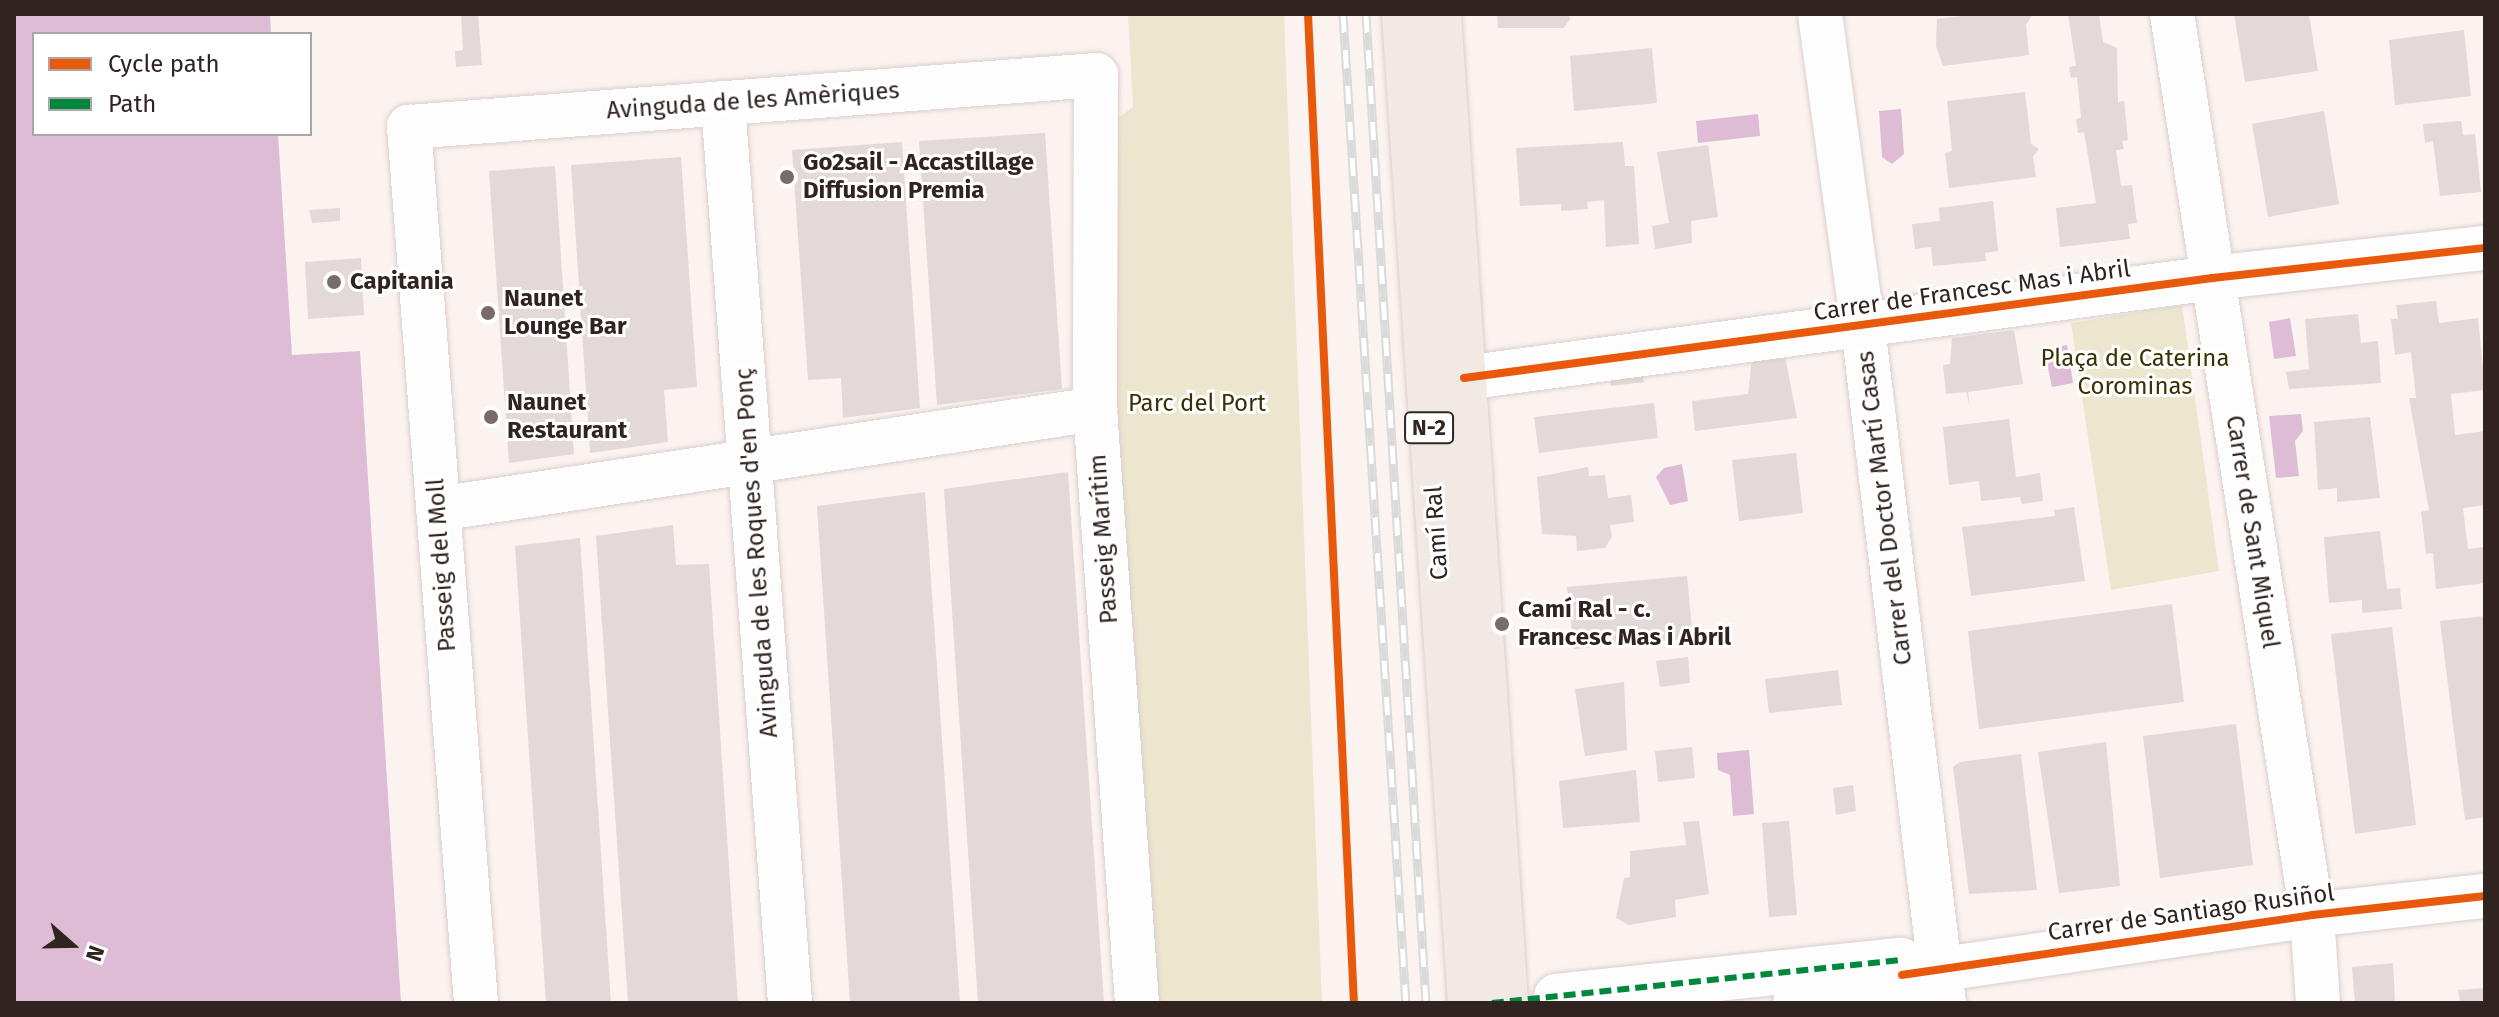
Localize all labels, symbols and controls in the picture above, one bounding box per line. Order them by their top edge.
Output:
legend [32,32,312,136]
text: Cycle path [108,50,220,78]
street label: Avinguda de les Amèriques [605,76,901,126]
text: Path [108,90,156,118]
place label: Go2sail - Accastillage Diffusion Premia [803,149,1034,205]
marker: Go2sail - Accastillage Diffusion Premia [778,168,796,186]
street label: Carrer de Francesc Mas i Abril [1812,255,2132,327]
place label: Capitania [350,268,454,296]
marker: Capitania [325,273,343,291]
place label: Naunet Lounge Bar [504,285,627,341]
marker: Naunet Lounge Bar [479,304,497,322]
park label: Plaça de Caterina Corominas [2041,345,2229,401]
street label: Carrer del Doctor Martí Casas [1851,349,1919,667]
street label: Avinguda de les Roques d'en Ponç [730,367,784,739]
place label: Naunet Restaurant [507,389,627,445]
park label: Parc del Port [1128,390,1266,418]
marker: Naunet Restaurant [482,408,500,426]
road number: N-2 [1403,410,1455,446]
street label: Carrer de Sant Miquel [2219,413,2285,651]
street label: Passeig Marítim [1084,453,1124,625]
street label: Passeig del Moll [422,477,462,653]
street label: Camí Ral [1419,485,1455,581]
place label: Camí Ral - c. Francesc Mas i Abril [1518,596,1731,652]
marker: Camí Ral - c. Francesc Mas i Abril [1493,615,1511,633]
street label: Carrer de Santiago Rusiñol [2046,879,2336,947]
north arrow [32,905,112,985]
text: N [80,942,110,965]

